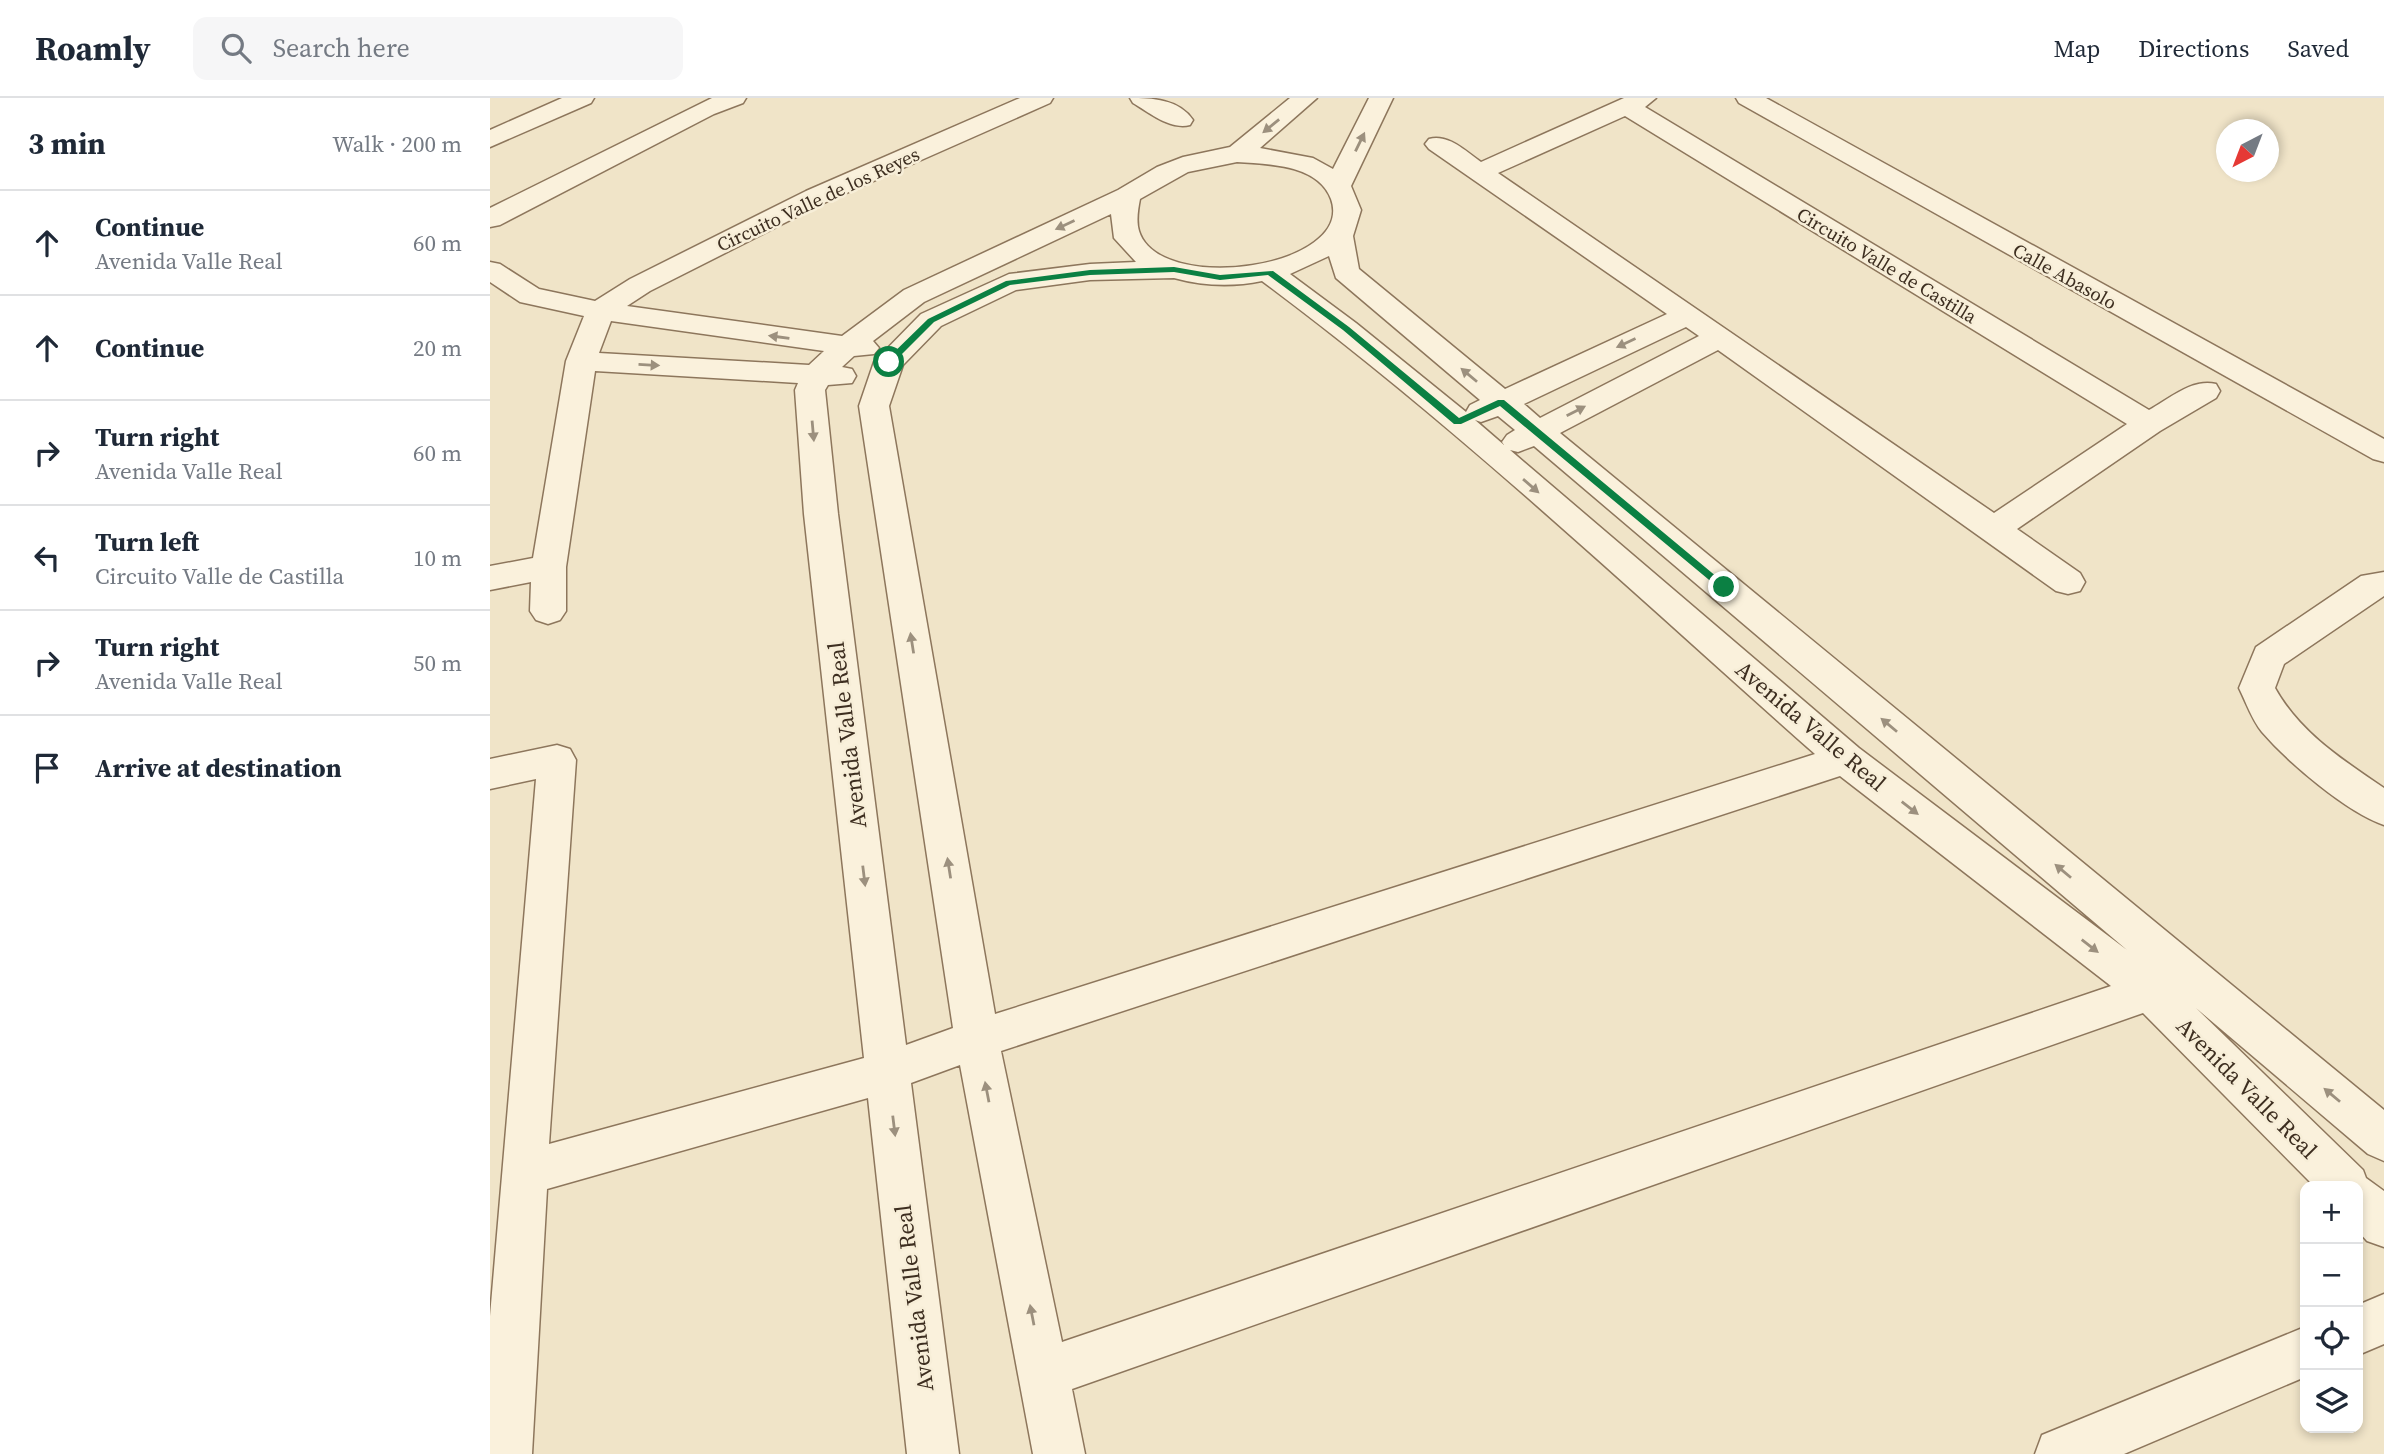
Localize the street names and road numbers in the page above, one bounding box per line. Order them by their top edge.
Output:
street label: Circuito Valle de los Reyes [712,141,924,257]
street label: Circuito Valle de Castilla [1792,201,1982,329]
street label: Calle Abasolo [2008,237,2122,315]
street label: Avenida Valle Real [820,640,874,830]
street label: Avenida Valle Real [1729,653,1893,799]
street label: Avenida Valle Real [2169,1010,2325,1166]
street label: Avenida Valle Real [887,1203,941,1393]

